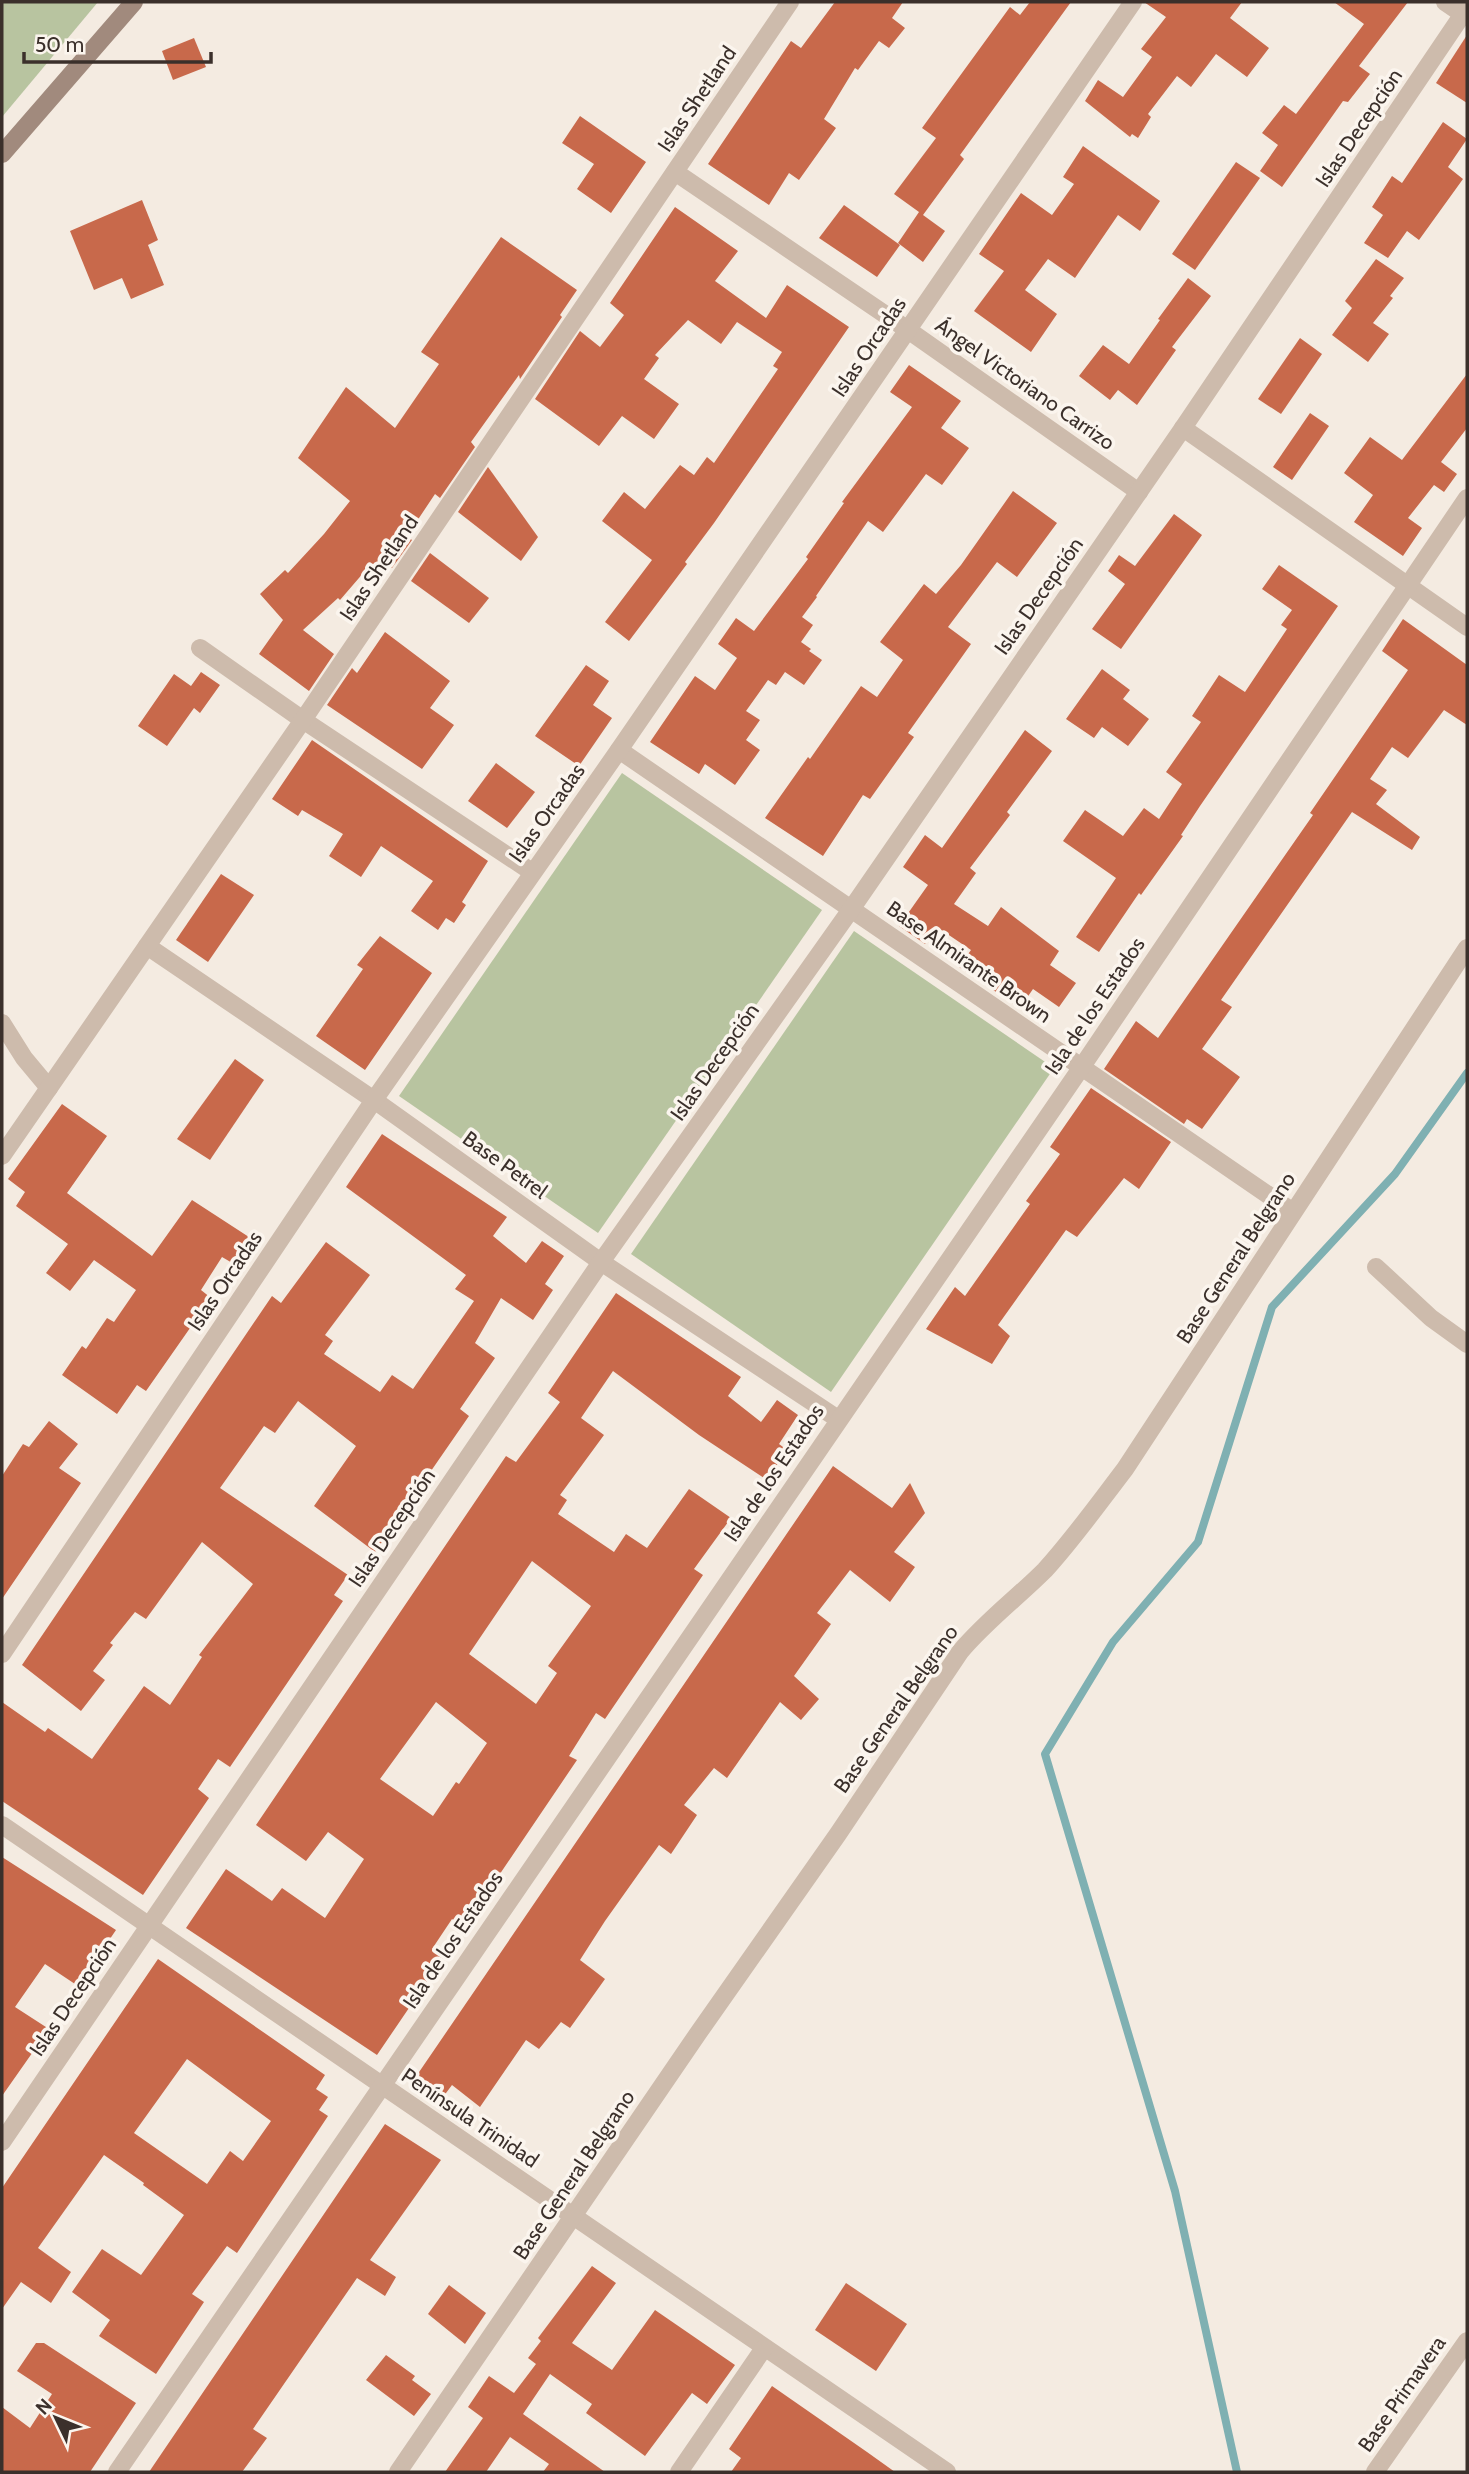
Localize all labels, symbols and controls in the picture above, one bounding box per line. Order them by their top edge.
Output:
scale bar [24,21,212,65]
text: 50 m [35,32,84,57]
street label: Islas Shetland [652,41,741,156]
street label: Islas Decepción [1310,64,1407,192]
street label: Islas Orcadas [826,292,911,401]
street label: Ángel Victoriano Carrizo [931,312,1120,455]
street label: Islas Shetland [334,510,423,625]
street label: Islas Decepción [989,532,1088,659]
street label: Islas Orcadas [503,758,590,867]
street label: Base Almirante Brown [882,895,1056,1028]
street label: Isla de los Estados [1040,932,1150,1079]
street label: Islas Decepción [665,998,764,1125]
street label: Base Petrel [458,1126,552,1204]
street label: Base General Belgrano [1171,1168,1300,1348]
street label: Islas Orcadas [182,1226,267,1335]
street label: Isla de los Estados [719,1399,829,1546]
street label: Islas Decepción [343,1464,440,1592]
street label: Base General Belgrano [828,1620,963,1797]
street label: Isla de los Estados [398,1866,508,2013]
street label: Islas Decepción [24,1933,121,2061]
street label: Península Trinidad [397,2063,544,2173]
street label: Base General Belgrano [508,2085,640,2264]
street label: Base Primavera [1353,2331,1451,2456]
north arrow [21,2383,91,2453]
text: N [31,2394,57,2420]

